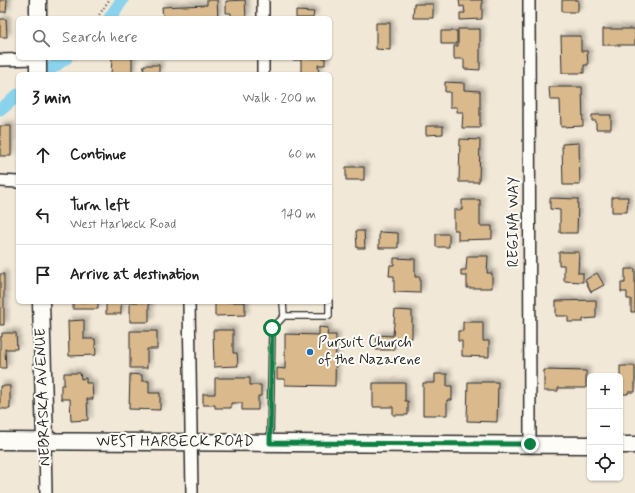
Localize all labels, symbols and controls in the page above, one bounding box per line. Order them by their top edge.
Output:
search box [16,16,332,60]
icon: search [30,27,52,49]
text: Search here [62,28,138,48]
text: 3 min [32,87,71,109]
text: Walk · 200 m [242,90,316,107]
icon: ahead [32,144,54,166]
text: Continue [70,145,126,165]
text: 60 m [288,146,316,163]
street label: REGINA WAY [504,177,524,267]
text: Turn left [70,196,130,216]
icon: left [32,204,54,226]
text: 140 m [281,206,316,223]
text: West Harbeck Road [70,216,176,233]
icon: arrive [32,264,54,286]
text: Arrive at destination [70,265,199,285]
route start [263,319,281,337]
street label: NEBRASKA AVENUE [31,327,55,466]
place label: Pursuit Church of the Nazarene [318,333,421,370]
marker: Pursuit Church of the Nazarene [305,347,315,357]
map controls [587,373,623,481]
button: + [587,373,623,409]
button: − [587,409,623,445]
street label: WEST HARBECK ROAD [96,432,254,452]
route end [521,435,539,453]
button: locate [587,445,623,481]

